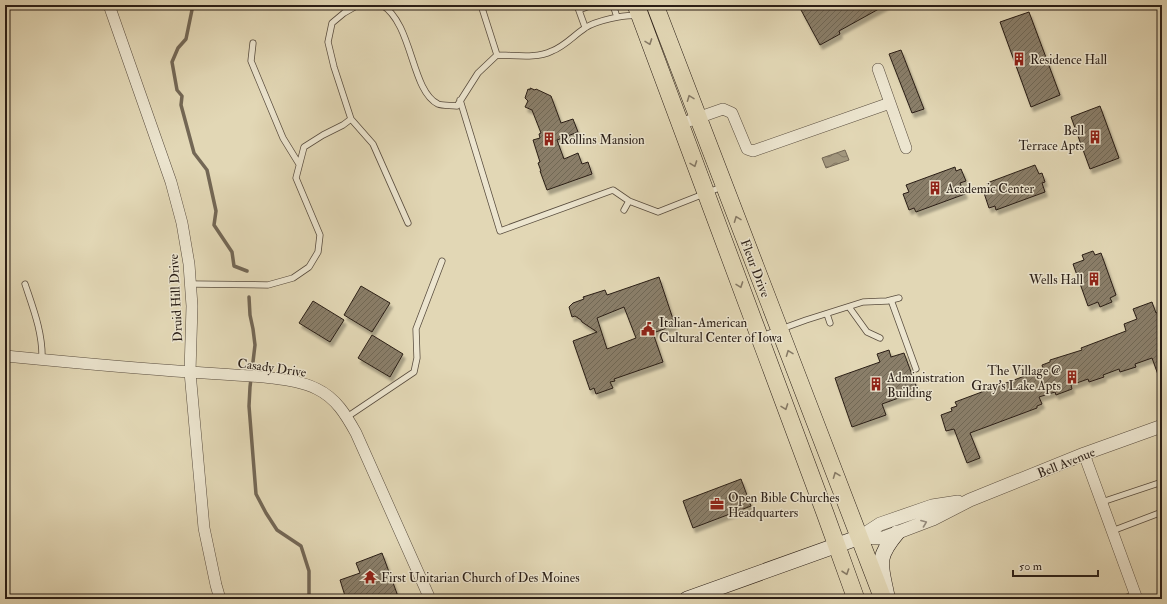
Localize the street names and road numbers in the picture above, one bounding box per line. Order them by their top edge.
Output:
street label: Fleur Drive [737,237,774,300]
street label: Druid Hill Drive [166,253,186,342]
street label: Casady Drive [236,355,308,382]
street label: Bell Avenue [1035,444,1098,482]

